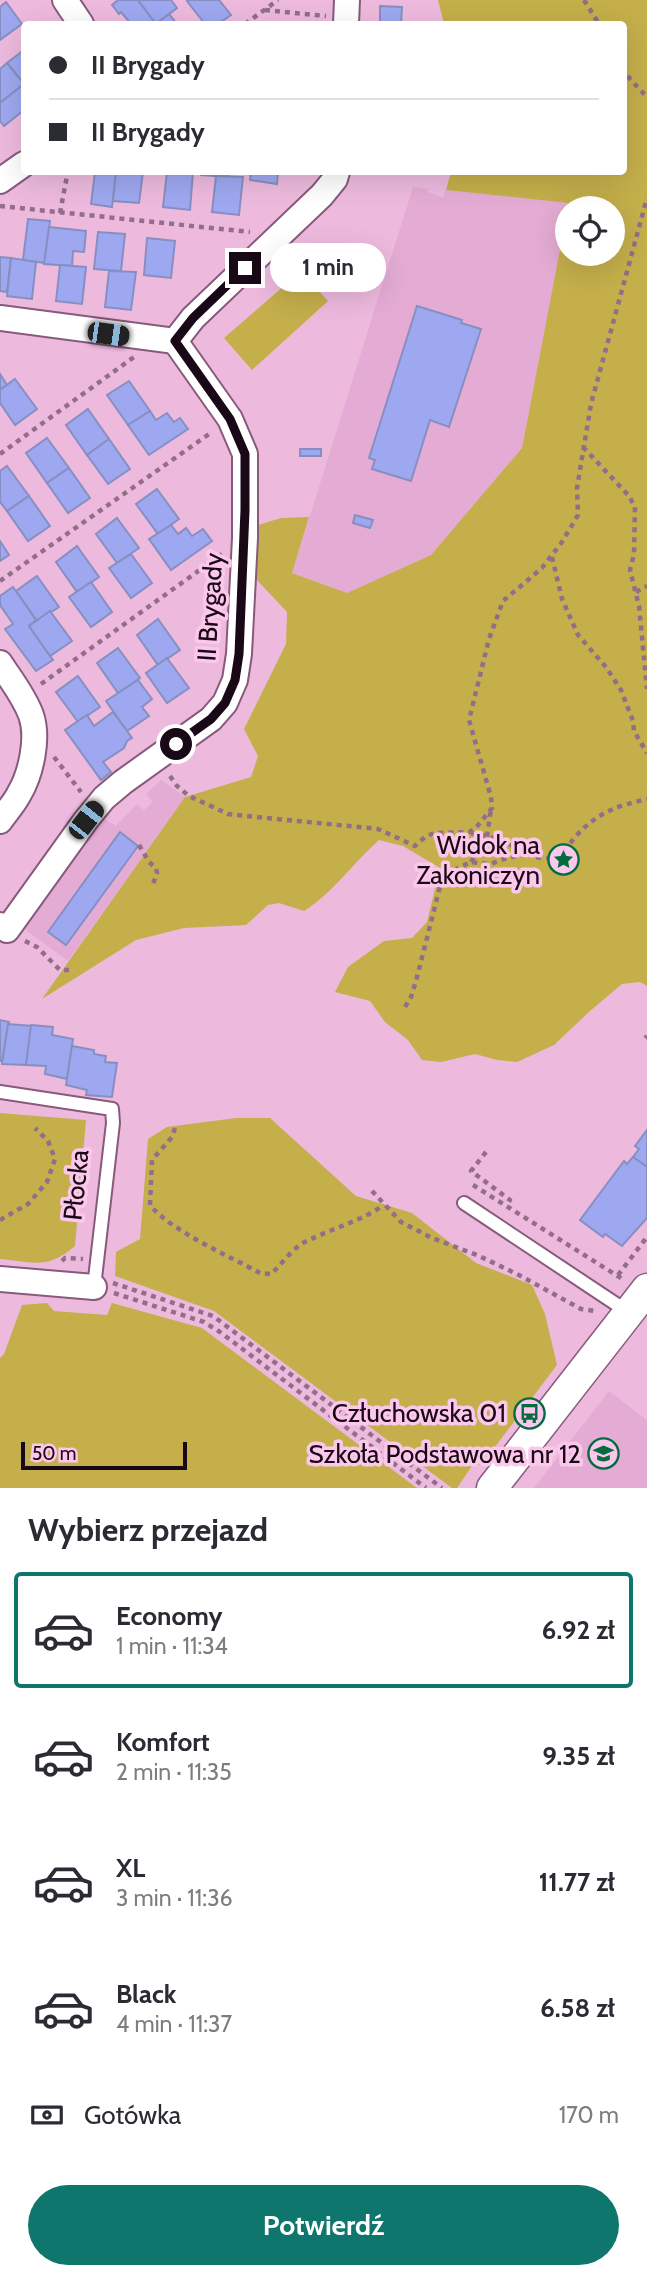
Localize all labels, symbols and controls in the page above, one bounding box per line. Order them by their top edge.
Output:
text: II Brygady [91,49,205,81]
text: II Brygady [91,116,205,148]
map controls [555,196,625,266]
button: locate [555,196,625,266]
callout: 1 min [270,244,385,292]
route end [229,252,261,284]
text: 1 min [302,253,354,281]
car [86,321,131,347]
street label: II Brygady [190,552,230,662]
route start [160,728,192,760]
car [65,797,108,843]
place label: Widok na Zakoniczyn [416,829,541,891]
place icon: Widok na Zakoniczyn [546,843,580,877]
street label: Płocka [56,1147,96,1222]
bus stop icon: Człuchowska 01 [512,1396,546,1430]
place label: Człuchowska 01 [332,1397,506,1429]
school or university icon: Szkoła Podstawowa nr 12 [587,1437,621,1471]
place label: Szkoła Podstawowa nr 12 [308,1438,581,1470]
scale bar [21,1439,187,1471]
text: 50 m [32,1442,76,1465]
text: Wybierz przejazd [28,1510,268,1549]
icon: car [32,1599,95,1662]
text: Economy [116,1600,222,1632]
text: 6.92 zł [542,1614,615,1646]
text: 1 min · 11:34 [116,1632,228,1660]
icon: car [32,1725,95,1788]
text: Komfort [116,1726,210,1758]
text: 9.35 zł [542,1740,615,1772]
text: 2 min · 11:35 [116,1758,232,1786]
icon: car [32,1851,95,1914]
text: XL [116,1852,145,1884]
text: 11.77 zł [539,1866,615,1898]
text: 3 min · 11:36 [116,1884,233,1912]
icon: car [32,1977,95,2040]
text: Black [116,1978,176,2010]
text: 6.58 zł [540,1992,615,2024]
text: 4 min · 11:37 [116,2010,232,2038]
icon: cash [28,2096,66,2134]
text: Gotówka [84,2099,181,2131]
text: 170 m [559,2101,619,2129]
button: Potwierdź [28,2185,619,2265]

